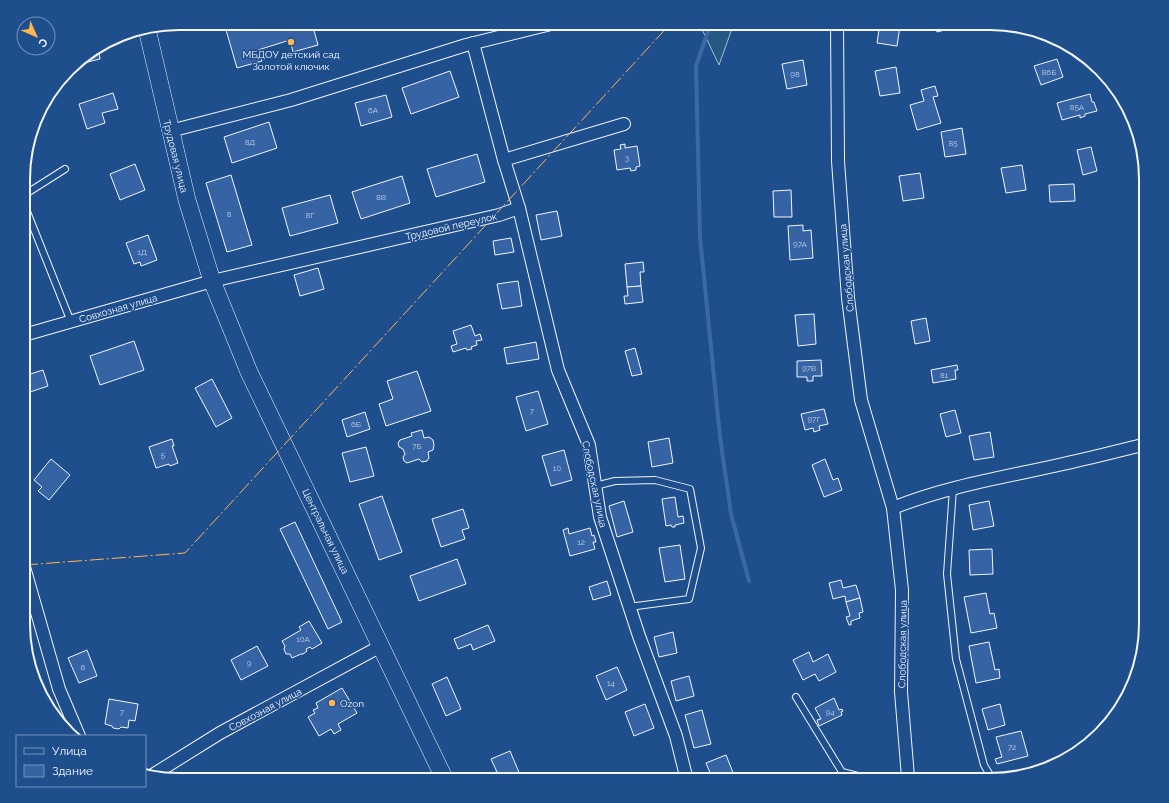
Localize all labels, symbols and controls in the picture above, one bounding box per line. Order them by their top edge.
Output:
north arrow [16,16,56,56]
text: С [35,35,50,50]
marker: МБДОУ детский сад Золотой ключик [286,37,296,47]
place label: МБДОУ детский сад Золотой ключик [242,49,340,72]
house number: 86Б [1042,67,1056,77]
house number: 98 [790,69,800,79]
house number: 85А [1070,102,1085,112]
house number: 6А [368,105,379,115]
street label: Трудовая улица [161,118,190,194]
house number: 8Д [245,137,255,147]
house number: 85 [948,138,958,148]
house number: 3 [625,153,629,163]
house number: 8В [376,192,386,202]
house number: 8 [227,209,232,219]
house number: 8Г [306,210,314,220]
street label: Трудовой переулок [404,211,498,242]
street label: Слободская улица [837,224,856,312]
house number: 97А [793,239,808,249]
house number: 1Д [137,247,147,257]
street label: Совхозная улица [78,292,158,325]
house number: 97В [802,363,816,373]
house number: 81 [940,370,949,380]
house number: 7 [530,406,535,416]
house number: 97Г [807,414,821,424]
house number: 6Б [351,419,361,429]
street label: Слободская улица [580,440,609,528]
house number: 7Б [412,441,422,451]
house number: 5 [161,450,166,460]
house number: 10 [553,463,561,473]
street label: Центральная улица [300,487,351,575]
house number: 12 [577,537,585,547]
street label: Слободская улица [896,600,909,688]
house number: 10А [296,634,310,644]
house number: 9 [247,658,252,668]
house number: 6 [81,662,86,672]
house number: 14 [607,678,616,688]
street label: Совхозная улица [227,686,303,733]
marker: Ozon [327,698,337,708]
place label: Ozon [340,698,364,709]
house number: 7 [120,707,125,717]
house number: 94 [825,707,835,717]
legend [16,735,146,787]
house number: 72 [1008,742,1016,752]
text: Улица [52,744,87,758]
text: Здание [52,764,93,778]

